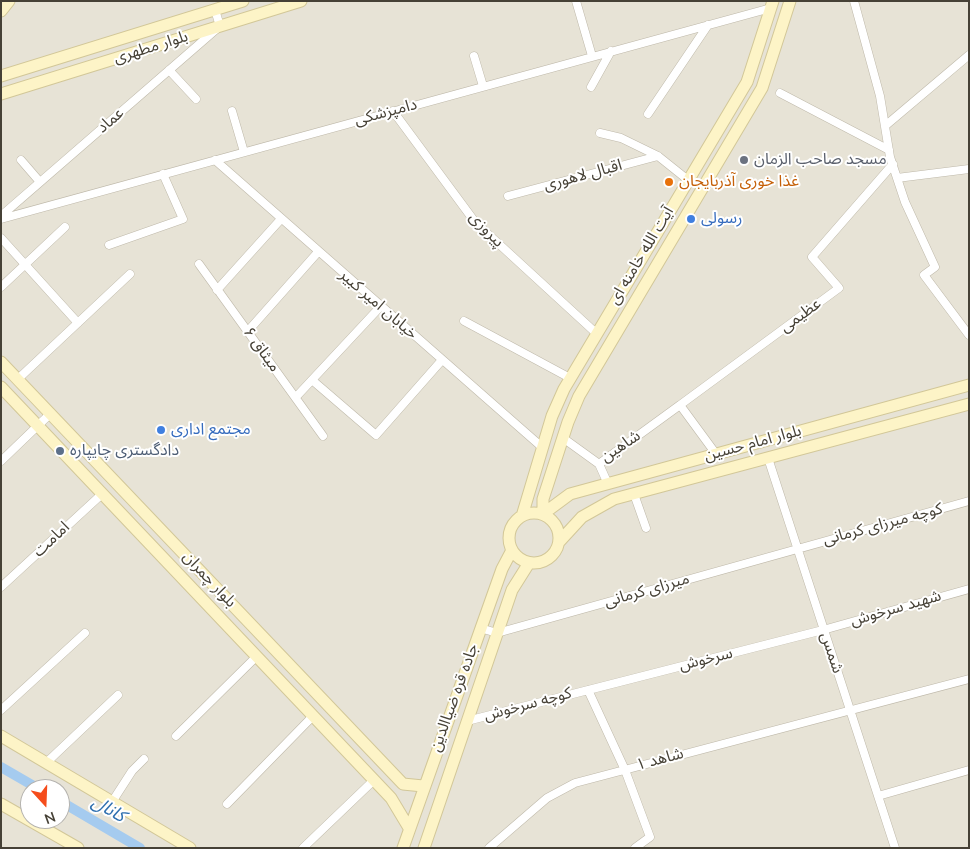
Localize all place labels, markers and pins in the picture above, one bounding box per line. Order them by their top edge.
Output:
place label: مسجد صاحب الزمان [754,150,887,170]
marker: مسجد صاحب الزمان [738,154,750,166]
place label: غذا خوری آذربایجان [679,172,799,192]
marker: غذا خوری آذربایجان [663,176,675,188]
place label: رسولی [701,209,742,229]
marker: رسولی [685,213,697,225]
place label: مجتمع اداری [171,420,251,440]
marker: مجتمع اداری [155,424,167,436]
place label: دادگستری چایپاره [70,441,179,461]
marker: دادگستری چایپاره [54,445,66,457]

